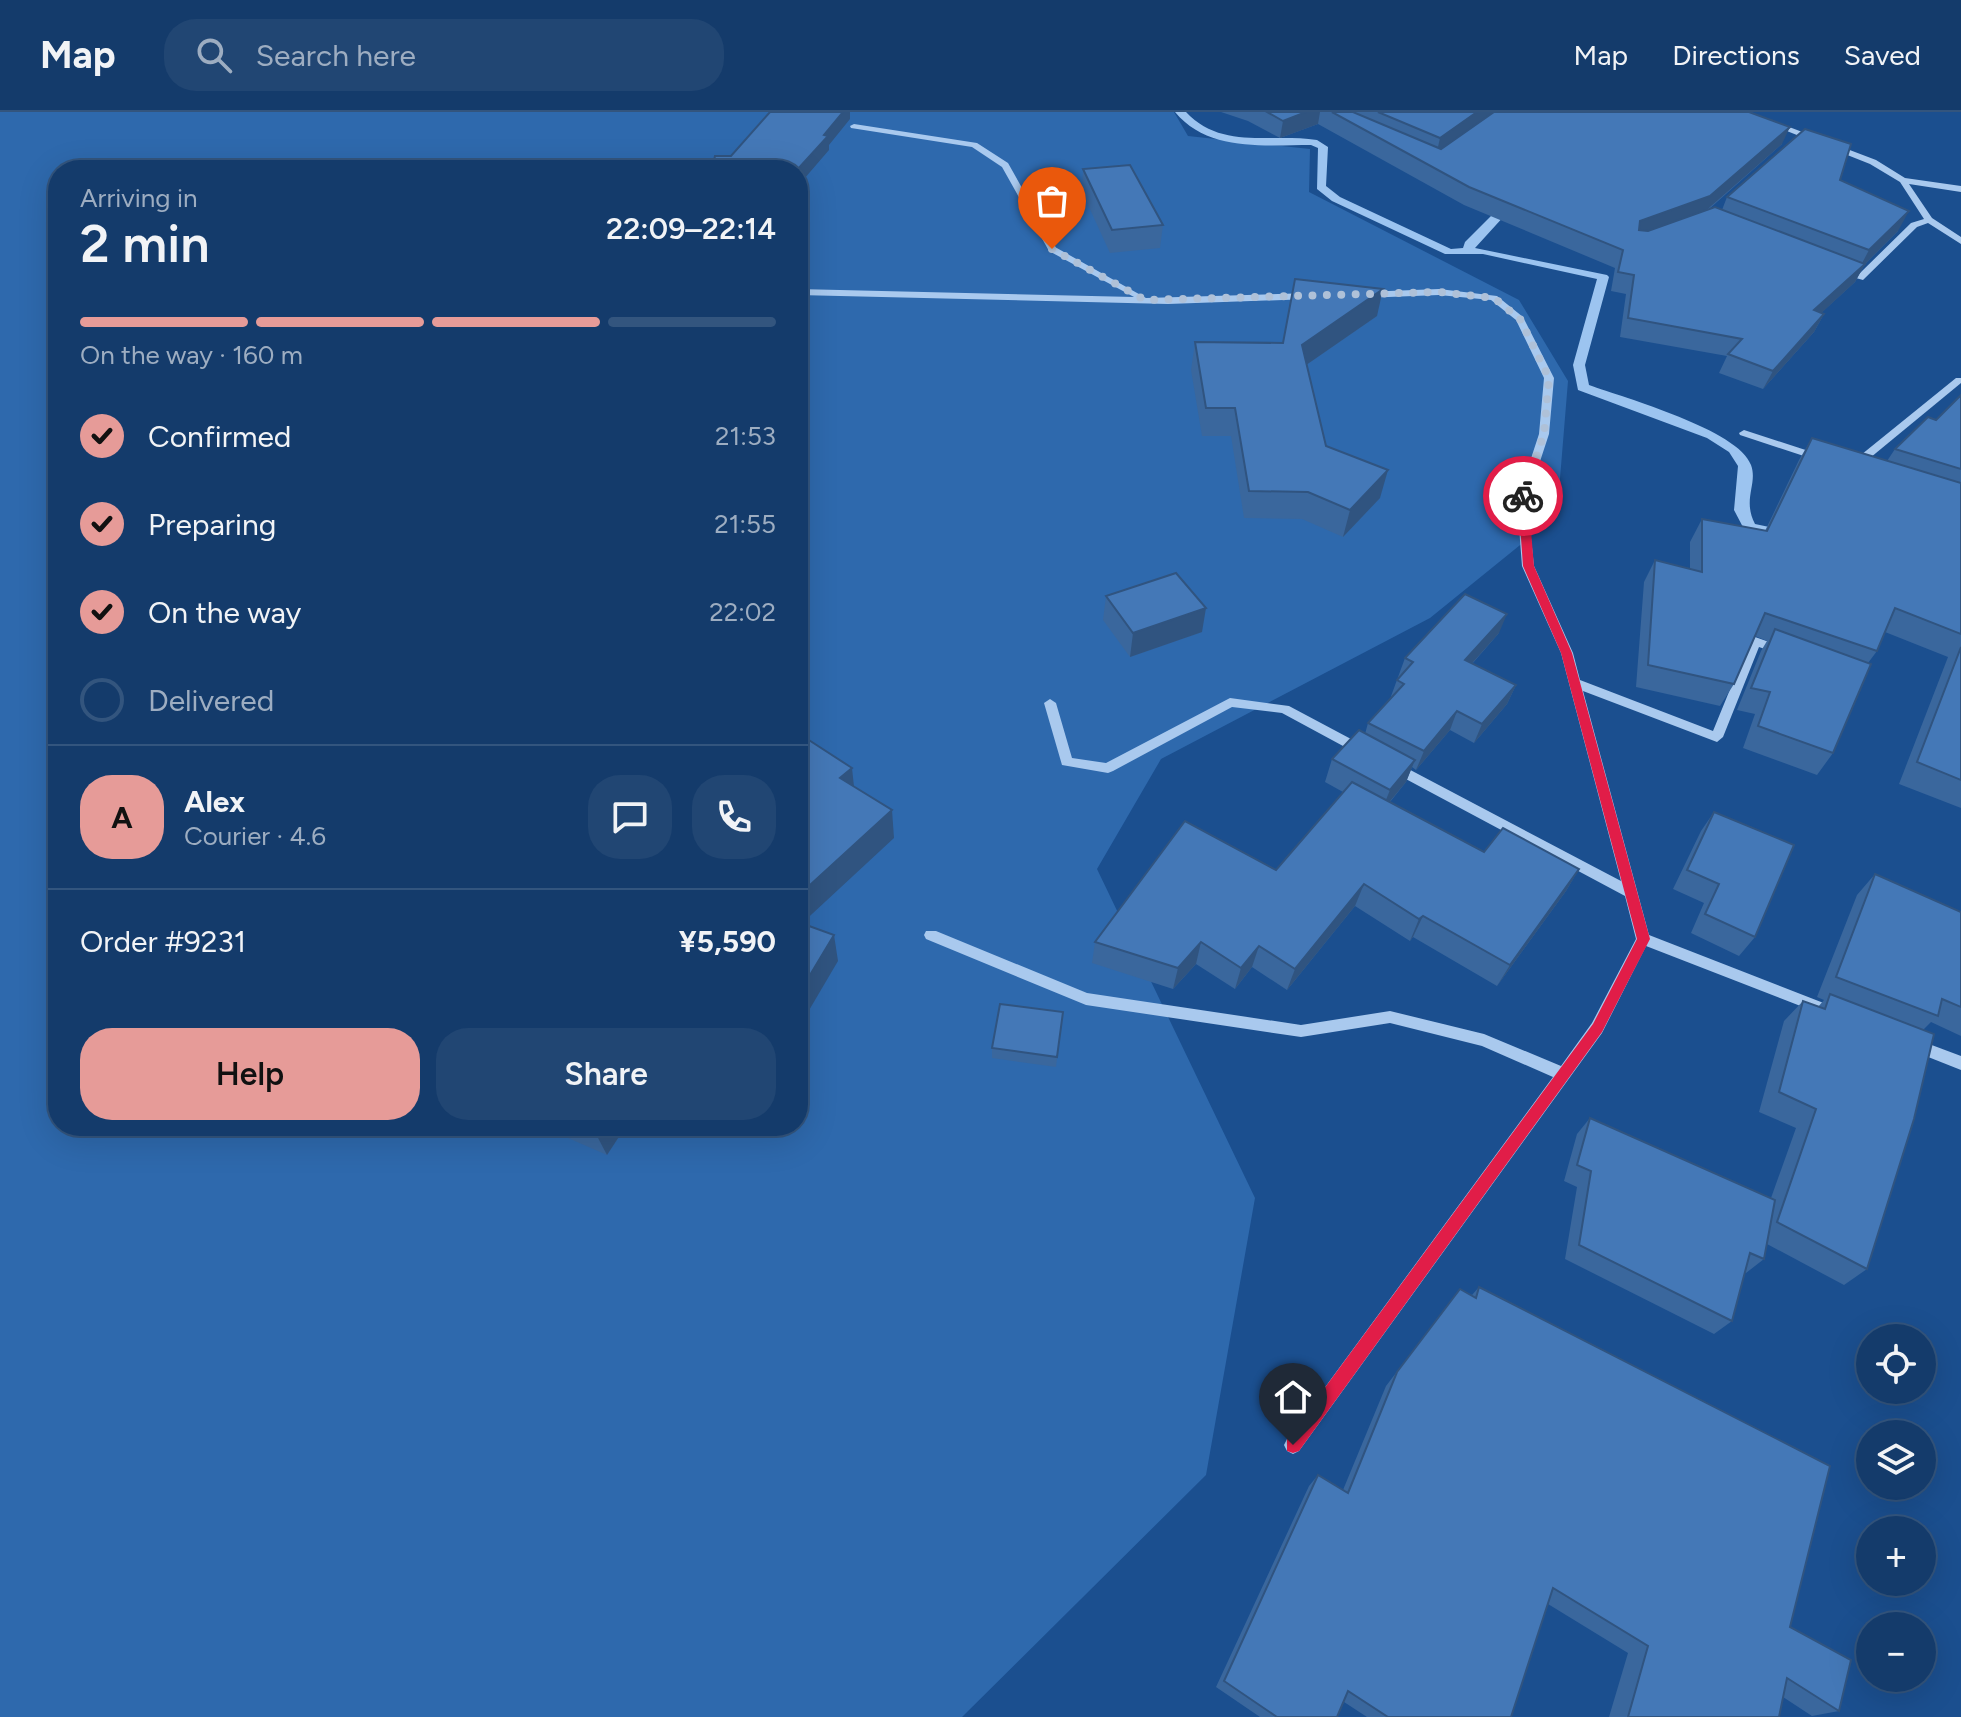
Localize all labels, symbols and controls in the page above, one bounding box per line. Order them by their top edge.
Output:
search box [164,19,724,91]
text: Map [40,32,116,78]
icon: search [192,33,236,77]
text: Search here [256,37,416,74]
text: Map [1574,38,1628,72]
text: Directions [1672,38,1800,72]
text: Saved [1844,38,1921,72]
pin [1018,167,1086,249]
icon: bag [1030,179,1074,223]
text: Arriving in [80,182,198,214]
text: 22:09–22:14 [606,210,776,247]
text: 2 min [80,213,209,275]
text: On the way · 160 m [80,339,303,371]
icon: check [80,414,124,458]
text: Confirmed [148,418,291,455]
text: 21:53 [715,420,776,452]
courier [1483,456,1563,536]
icon: bike [1501,474,1545,518]
icon: check [80,502,124,546]
text: Preparing [148,506,276,543]
text: 21:55 [714,508,776,540]
icon: check [80,590,124,634]
text: On the way [148,594,301,631]
text: 22:02 [709,596,776,628]
text: Delivered [148,682,274,719]
button: chat [588,775,672,859]
button: phone [692,775,776,859]
text: Alex [184,783,245,820]
text: A [111,799,133,836]
text: Courier · 4.6 [184,820,326,852]
text: Order #9231 [80,923,246,960]
text: ¥5,590 [679,923,776,960]
button: Help [80,1028,420,1120]
button: Share [436,1028,776,1120]
map controls [1856,1324,1936,1692]
button: locate [1856,1324,1936,1404]
pin [1259,1363,1327,1445]
icon: home [1271,1375,1315,1419]
button: layers [1856,1420,1936,1500]
button: + [1856,1516,1936,1596]
button: − [1856,1612,1936,1692]

